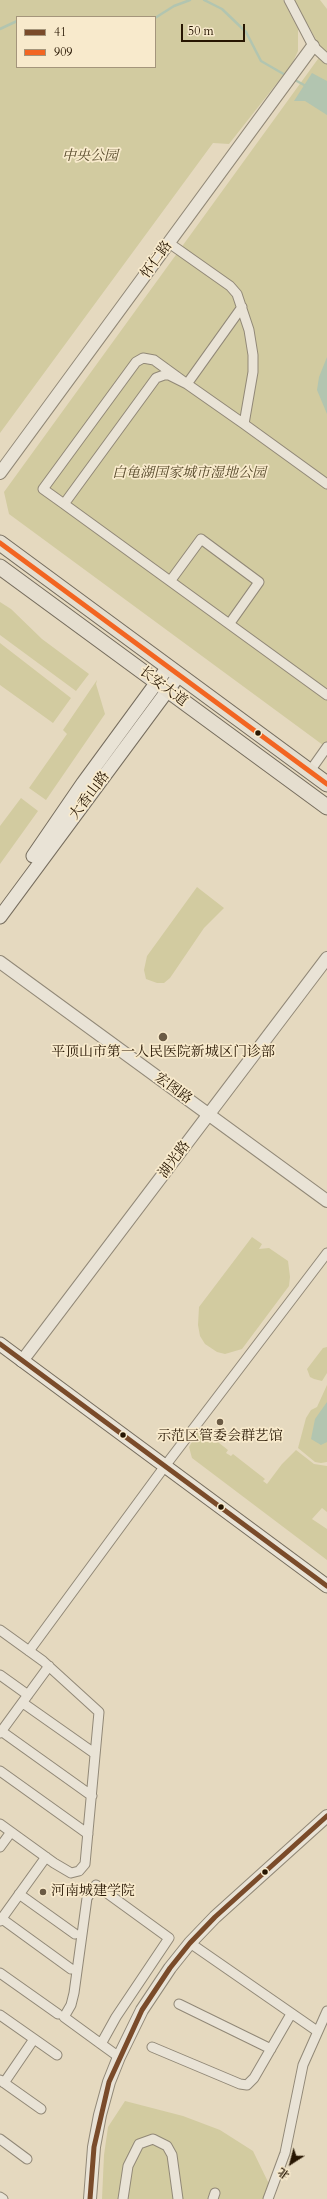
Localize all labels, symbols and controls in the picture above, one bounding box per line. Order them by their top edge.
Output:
legend [16,16,156,68]
scale bar [183,16,247,42]
text: 50 m [188,23,214,39]
text: 41 [54,24,66,40]
text: 909 [54,44,72,60]
park label: 中央公园 [62,149,118,165]
street label: 怀仁路 [138,238,176,282]
park label: 白龟湖国家城市湿地公园 [112,466,266,482]
street label: 长安大道 [136,663,190,711]
unlabelled marker [253,728,263,738]
street label: 大香山路 [66,769,114,823]
marker: 平顶山市第一人民医院新城区门诊部 [157,1031,169,1043]
place label: 平顶山市第一人民医院新城区门诊部 [51,1045,275,1061]
street label: 宏图路 [151,1070,195,1108]
street label: 湖光路 [156,1138,194,1182]
marker: 示范区管委会群艺馆 [215,1417,225,1427]
place label: 示范区管委会群艺馆 [157,1429,283,1445]
unlabelled marker [118,1430,128,1440]
unlabelled marker [216,1502,226,1512]
unlabelled marker [260,1867,270,1877]
place label: 河南城建学院 [51,1884,135,1900]
marker: 河南城建学院 [38,1887,48,1897]
north arrow [271,2143,311,2183]
text: 北 [275,2164,293,2182]

